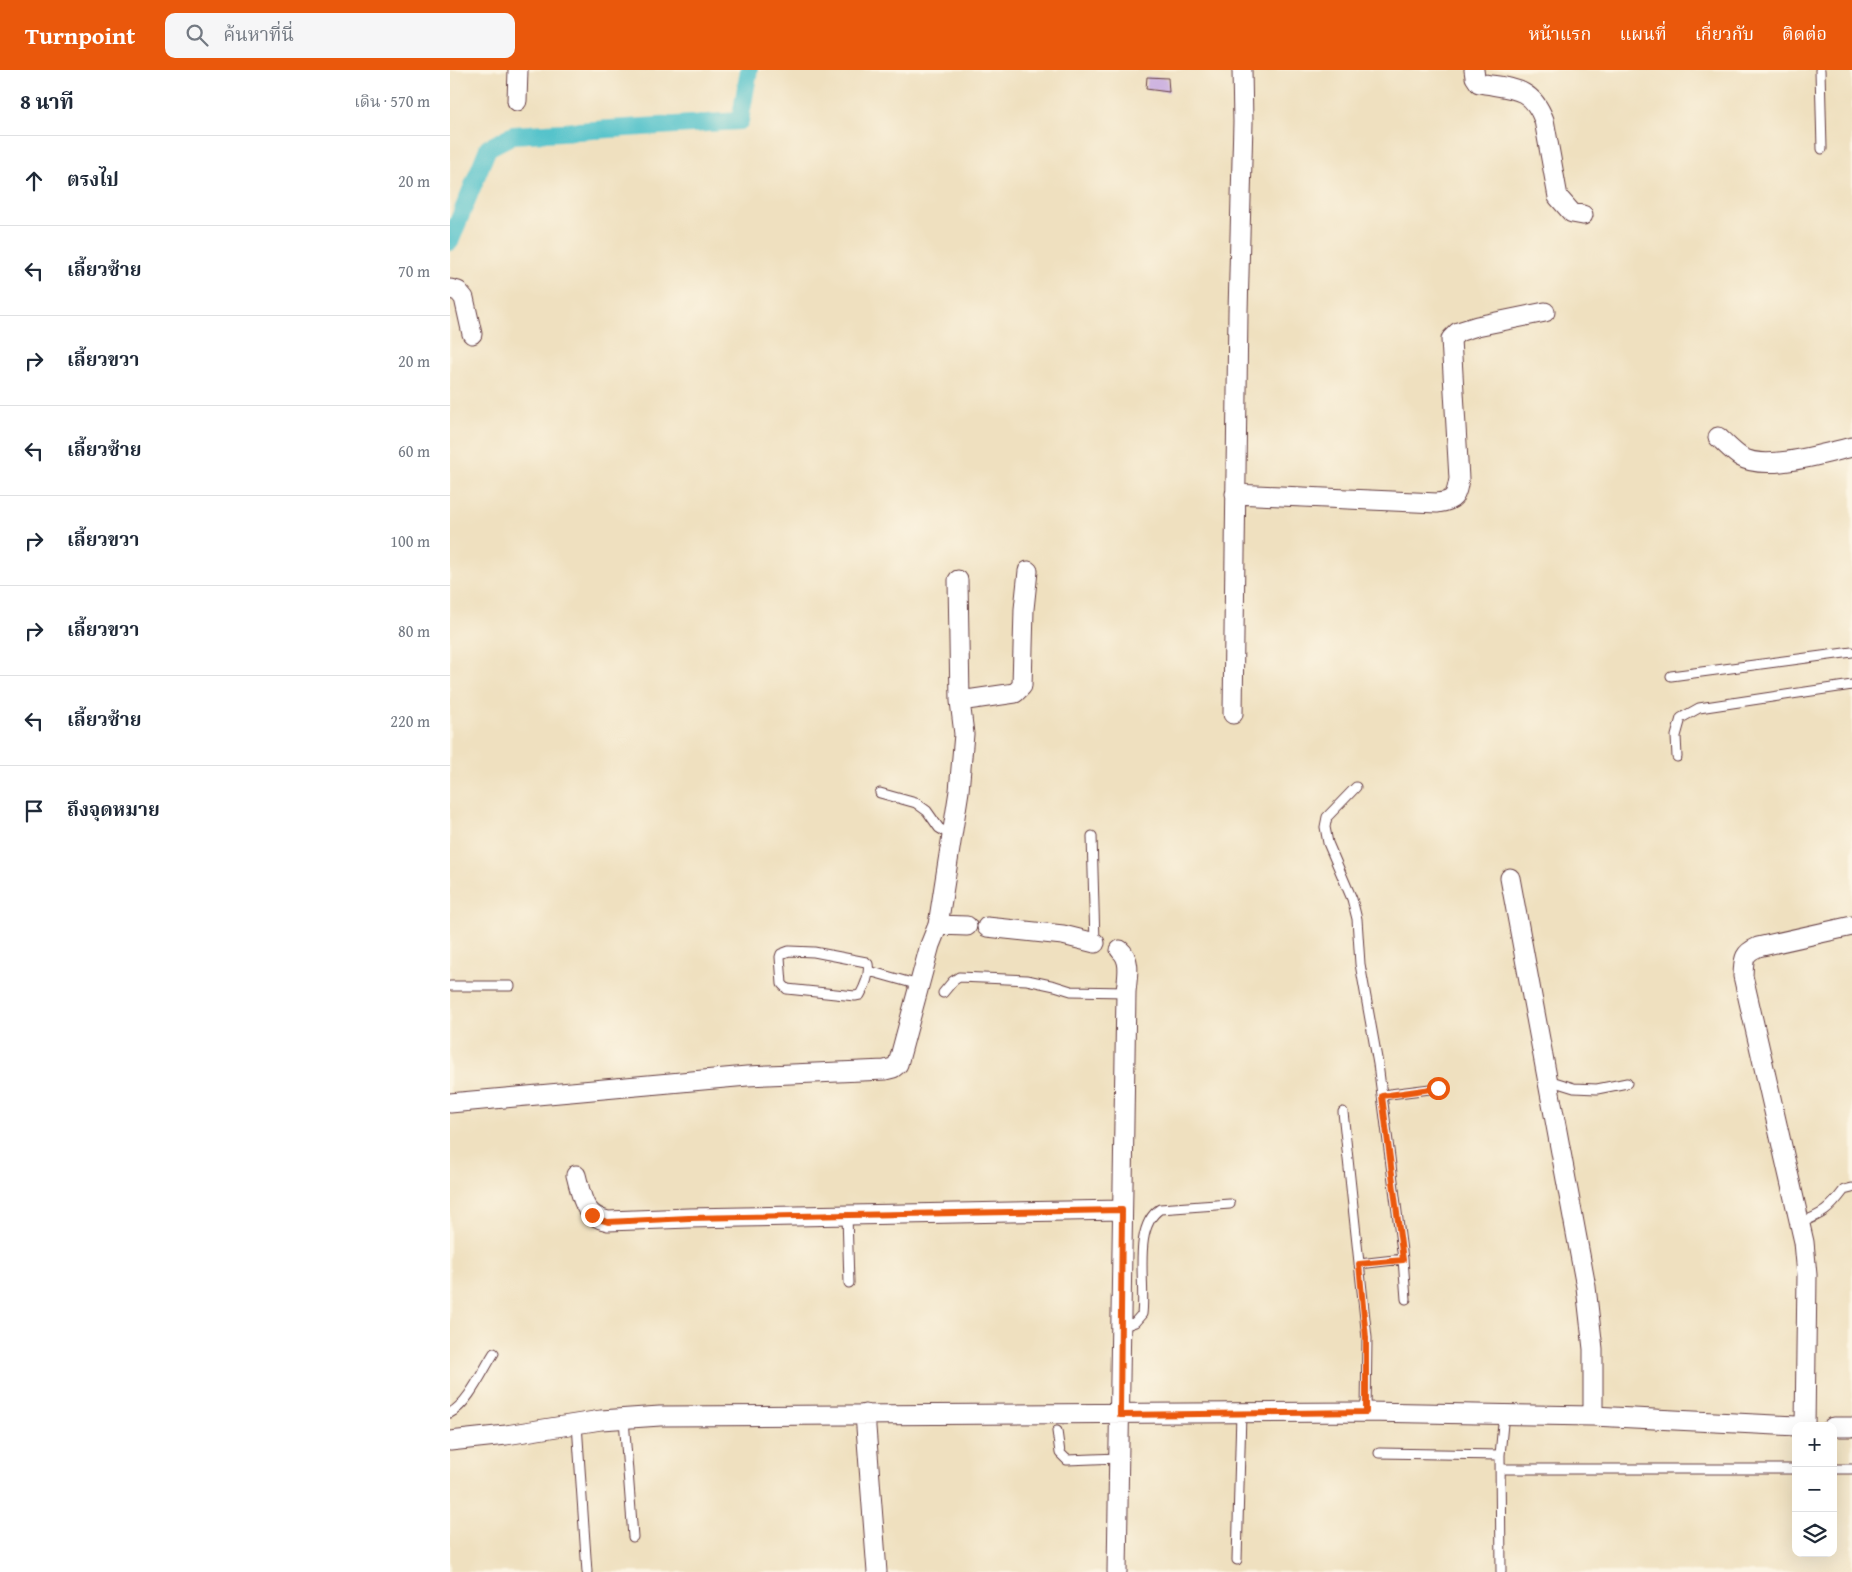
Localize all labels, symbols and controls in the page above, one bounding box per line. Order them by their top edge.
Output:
search box [165,13,515,58]
text: Turnpoint [25,18,135,53]
text: ค้นหาที่นี่ [223,20,294,48]
text: หน้าแรก [1528,20,1591,47]
text: แผนที่ [1619,20,1667,47]
text: เกี่ยวกับ [1695,20,1754,47]
text: ติดต่อ [1782,20,1827,47]
icon: search [183,21,211,49]
text: 8 นาที [20,86,74,117]
text: เดิน · 570 m [354,89,430,113]
text: ตรงไป [67,165,119,193]
icon: ahead [20,167,48,195]
text: 20 m [398,169,430,193]
text: เลี้ยวซ้าย [67,255,141,283]
icon: left [20,257,48,285]
text: 70 m [398,259,430,283]
text: เลี้ยวขวา [67,345,139,373]
icon: right [20,347,48,375]
text: 20 m [398,349,430,373]
text: เลี้ยวซ้าย [67,435,141,463]
icon: left [20,437,48,465]
text: 60 m [398,439,430,463]
text: เลี้ยวขวา [67,525,139,553]
icon: right [20,527,48,555]
text: 100 m [390,529,430,553]
text: เลี้ยวขวา [67,615,139,643]
icon: right [20,617,48,645]
text: 80 m [398,619,430,643]
text: เลี้ยวซ้าย [67,705,141,733]
icon: left [20,707,48,735]
text: 220 m [390,709,430,733]
text: ถึงจุดหมาย [67,795,160,823]
icon: arrive [20,797,48,825]
route start [1427,1077,1450,1100]
route end [581,1204,604,1227]
map controls [1792,1422,1837,1557]
button: + [1792,1422,1837,1467]
button: − [1792,1467,1837,1512]
button: layers [1792,1512,1837,1557]

